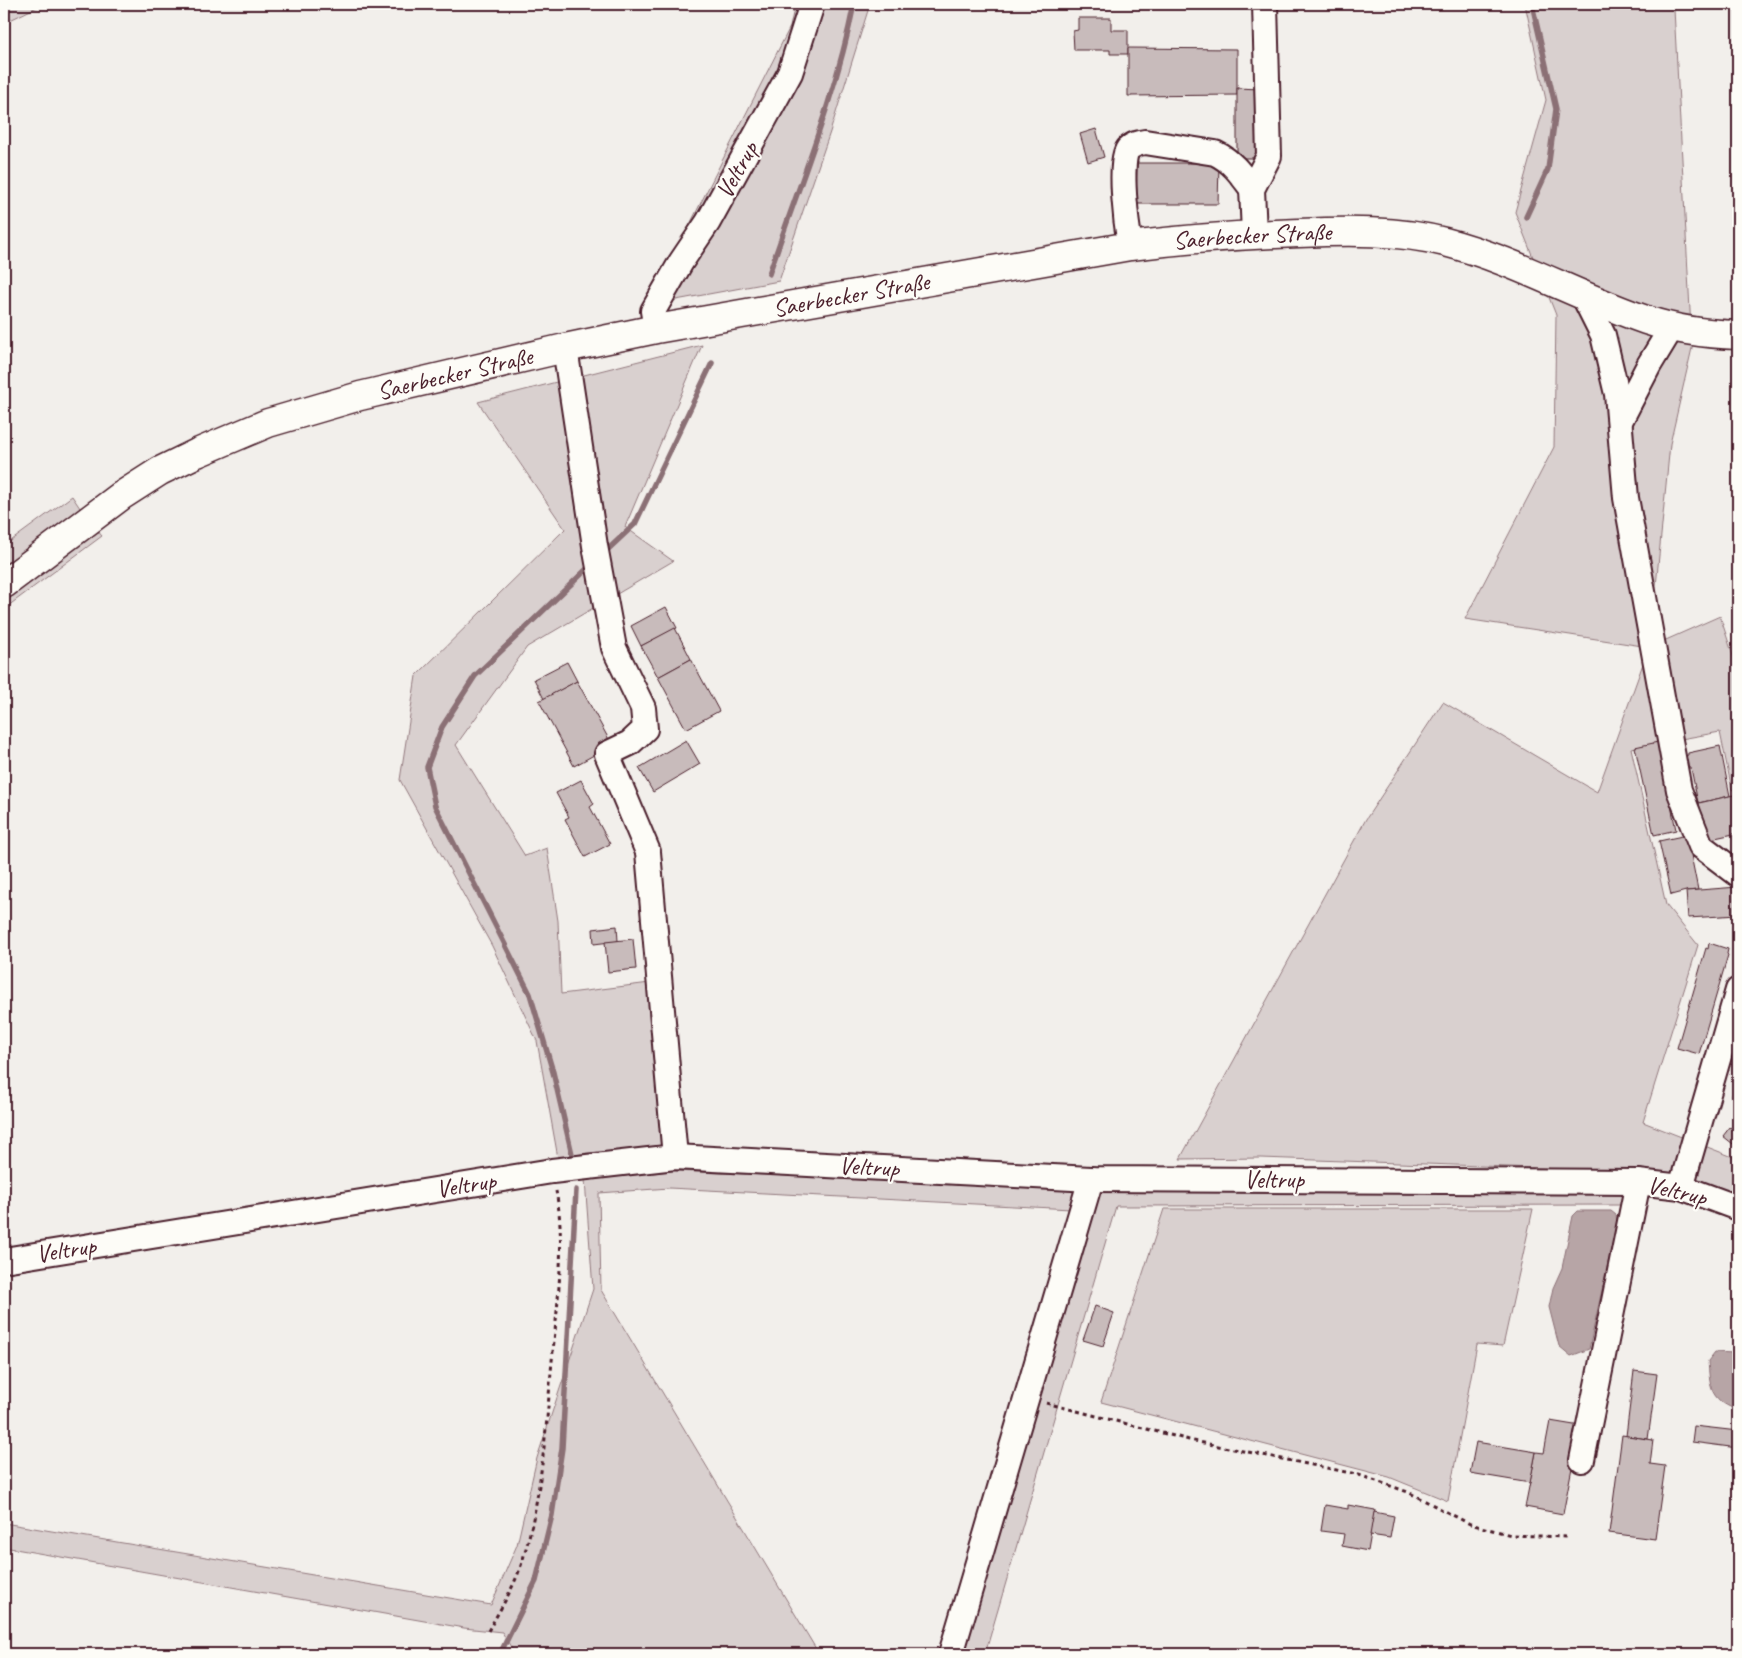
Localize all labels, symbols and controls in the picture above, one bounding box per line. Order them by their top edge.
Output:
street label: Veltrup [708,135,766,204]
street label: Saerbecker Straße [1171,216,1333,257]
street label: Saerbecker Straße [770,265,934,325]
street label: Saerbecker Straße [374,340,537,407]
street label: Veltrup [838,1149,901,1185]
street label: Veltrup [434,1164,500,1206]
street label: Veltrup [1244,1164,1306,1196]
street label: Veltrup [1644,1169,1711,1214]
street label: Veltrup [34,1229,100,1271]

